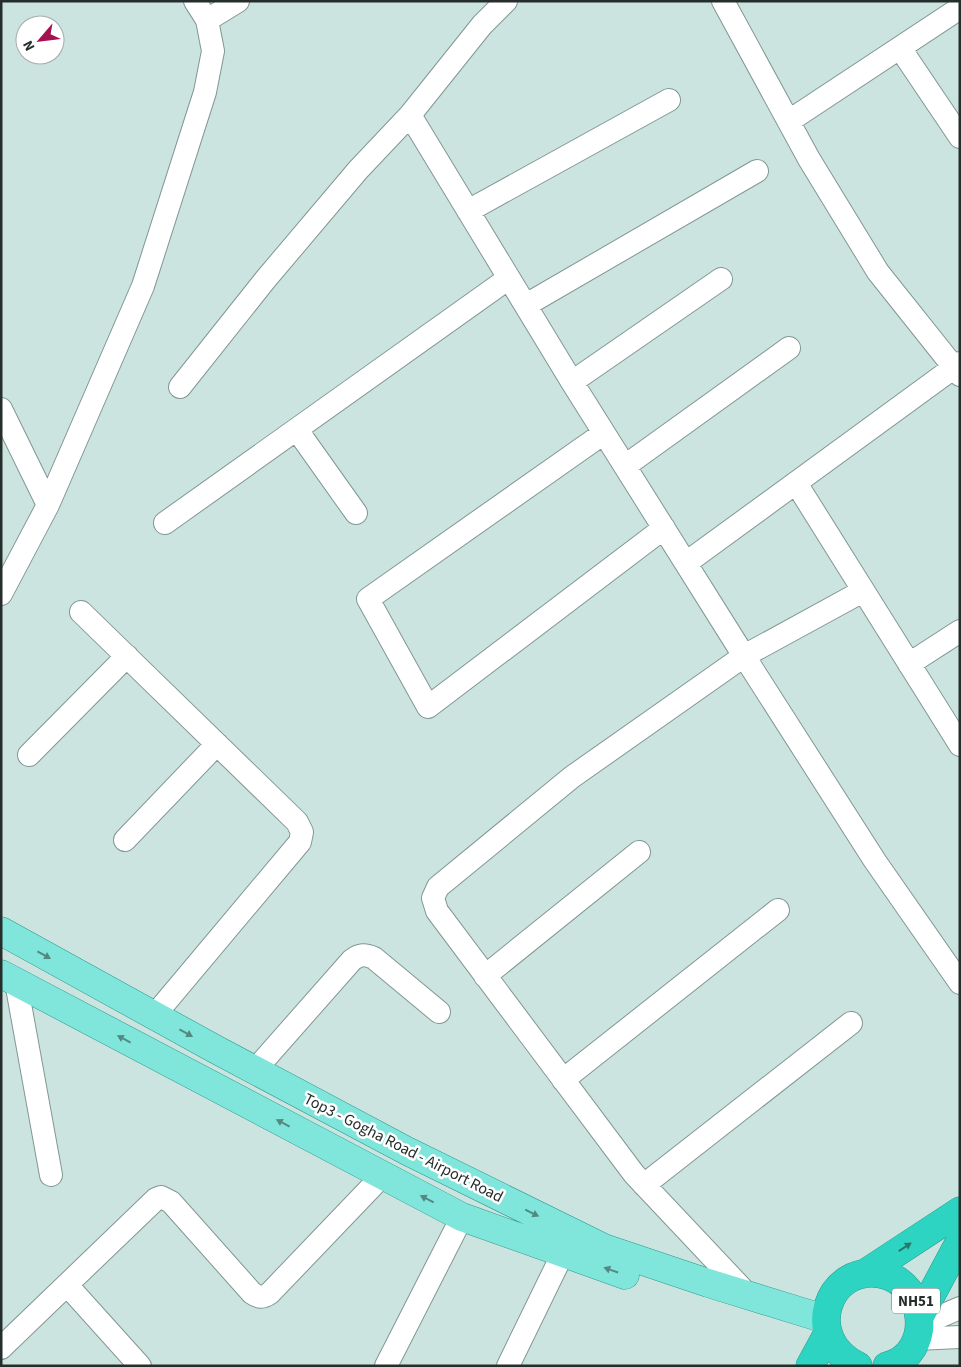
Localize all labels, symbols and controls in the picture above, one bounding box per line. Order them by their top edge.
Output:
north arrow [15,15,65,65]
text: N [18,37,40,54]
one-way arrow [37,950,51,959]
one-way arrow [180,1029,193,1038]
one-way arrow [117,1035,132,1043]
street label: Top3 - Gogha Road - Airport Road [300,1088,507,1208]
one-way arrow [276,1119,290,1128]
one-way arrow [420,1195,434,1203]
one-way arrow [525,1209,539,1217]
one-way arrow [898,1242,912,1252]
one-way arrow [603,1266,618,1274]
road number: NH51 [892,1288,940,1314]

